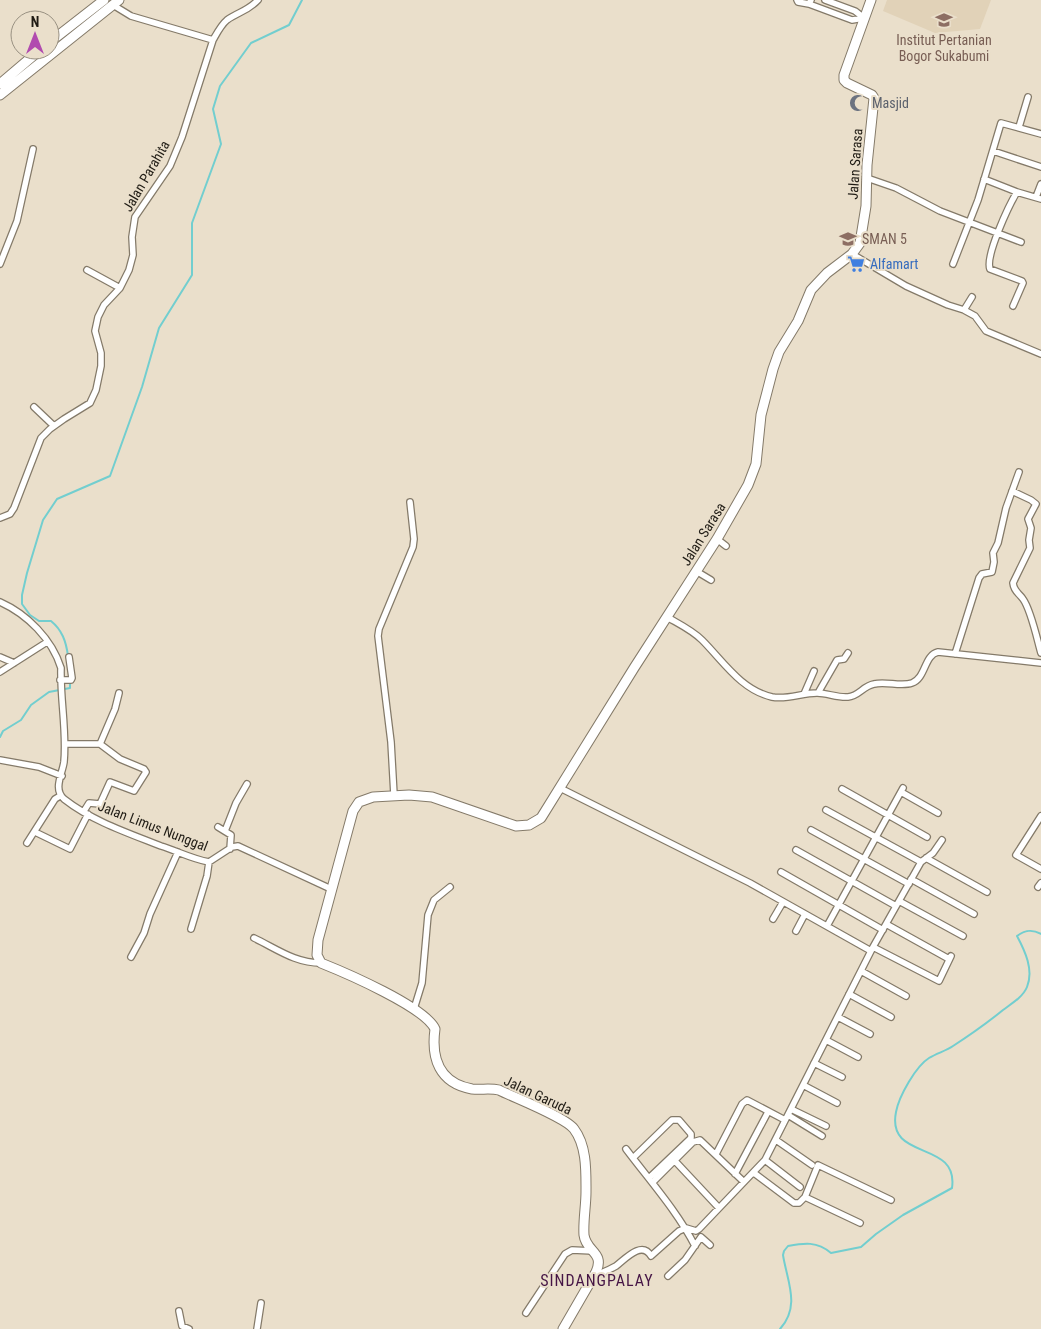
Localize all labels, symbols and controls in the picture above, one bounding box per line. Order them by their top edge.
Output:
north arrow [10,10,60,60]
school or university icon: Institut Pertanian Bogor Sukabumi [934,10,954,30]
text: N [31,14,39,30]
place label: Institut Pertanian Bogor Sukabumi [896,32,992,64]
mosque icon: Masjid [848,93,868,113]
place label: Masjid [872,95,909,111]
street label: Jalan Sarasa [845,128,865,200]
street label: Jalan Parahita [119,138,173,214]
school or university icon: SMAN 5 [838,229,858,249]
place label: SMAN 5 [862,231,907,247]
supermarket icon: Alfamart [846,254,866,274]
place label: Alfamart [870,256,918,272]
street label: Jalan Sarasa [677,500,729,568]
street label: Jalan Limus Nunggal [96,798,210,854]
street label: Jalan Garuda [502,1072,574,1118]
district label: SINDANGPALAY [540,1271,654,1290]

